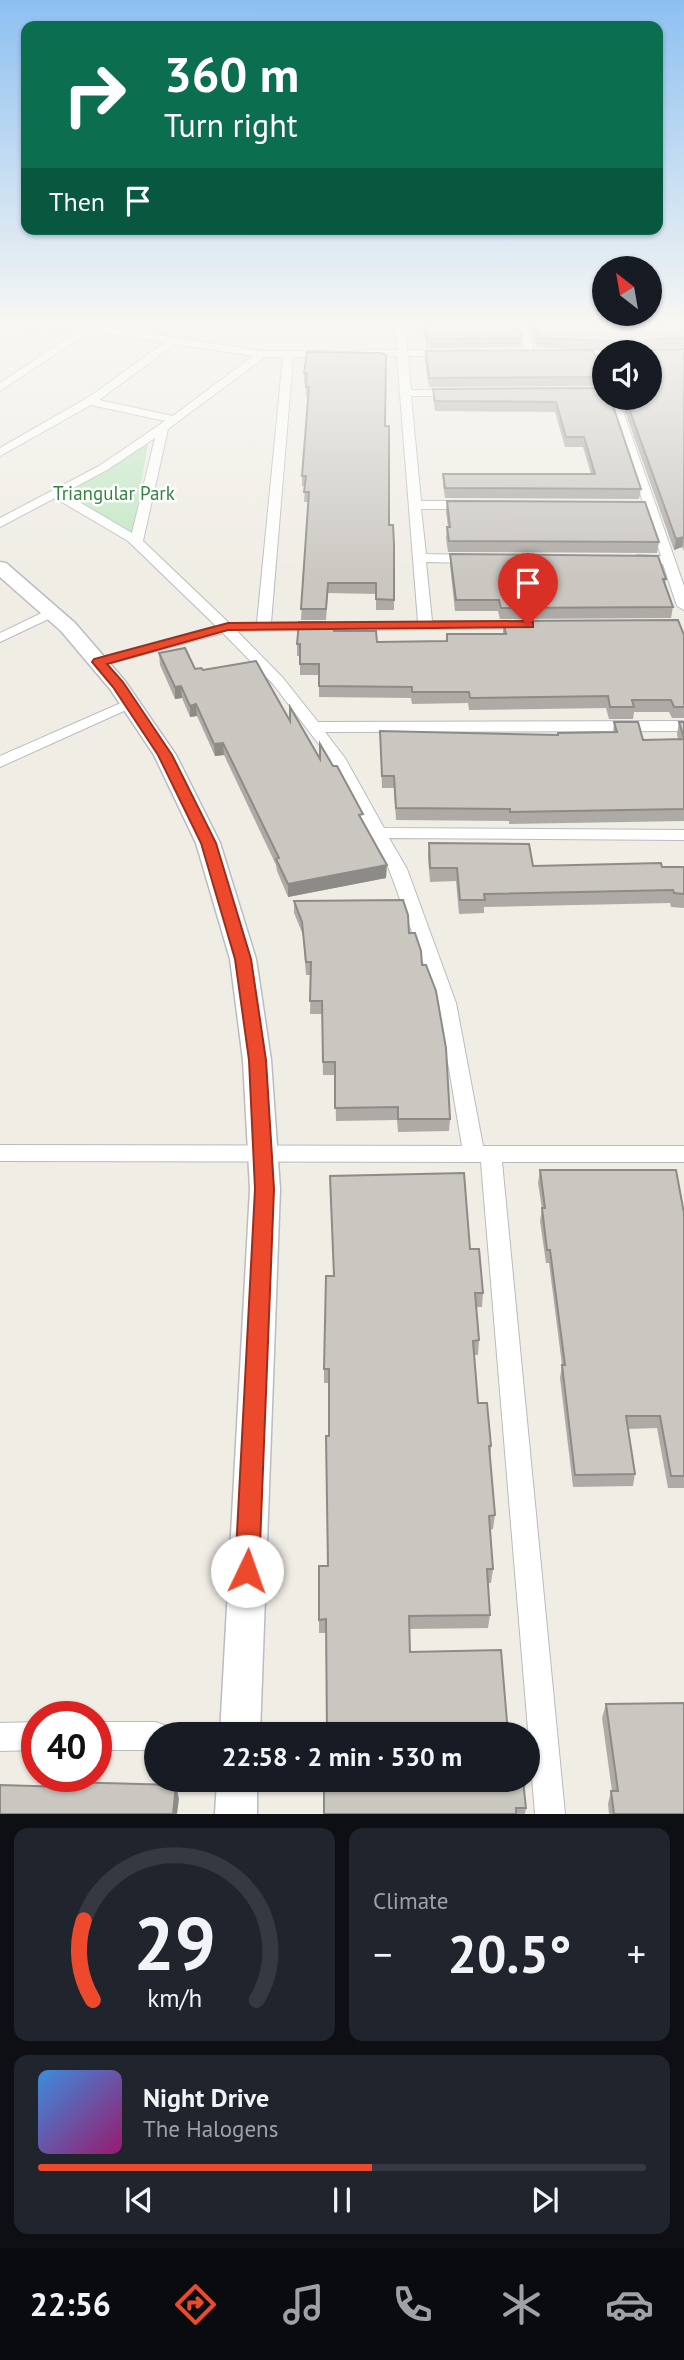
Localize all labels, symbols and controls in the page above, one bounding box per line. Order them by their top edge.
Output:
text: 360 m [164,42,299,106]
icon: right [49,49,140,140]
text: Turn right [164,104,298,146]
icon: arrive [119,182,157,220]
text: Then [49,185,105,218]
north arrow [592,256,662,326]
map controls [592,256,662,410]
button: sound [592,340,662,410]
park label: Triangular Park [53,481,175,505]
pin [498,553,558,625]
icon: arrive [509,564,547,602]
position arrow [210,1534,284,1608]
speed limit sign: 40 [21,1701,112,1792]
text: 22:58 · 2 min · 530 m [222,1740,462,1773]
text: Climate [373,1886,448,1915]
text: 29 [133,1897,216,1991]
text: 20.5° [448,1920,571,1987]
text: − [373,1929,392,1978]
text: + [627,1929,646,1978]
text: km/h [147,1982,202,2014]
text: Night Drive [143,2081,269,2114]
text: The Halogens [143,2114,278,2143]
icon: previous [120,2181,158,2219]
icon: pause [323,2181,361,2219]
icon: next [526,2181,564,2219]
icon: directions [171,2280,220,2329]
icon: music [279,2280,328,2329]
icon: phone [388,2280,437,2329]
icon: climate [497,2280,546,2329]
icon: car [605,2280,654,2329]
text: 22:56 [30,2283,111,2325]

